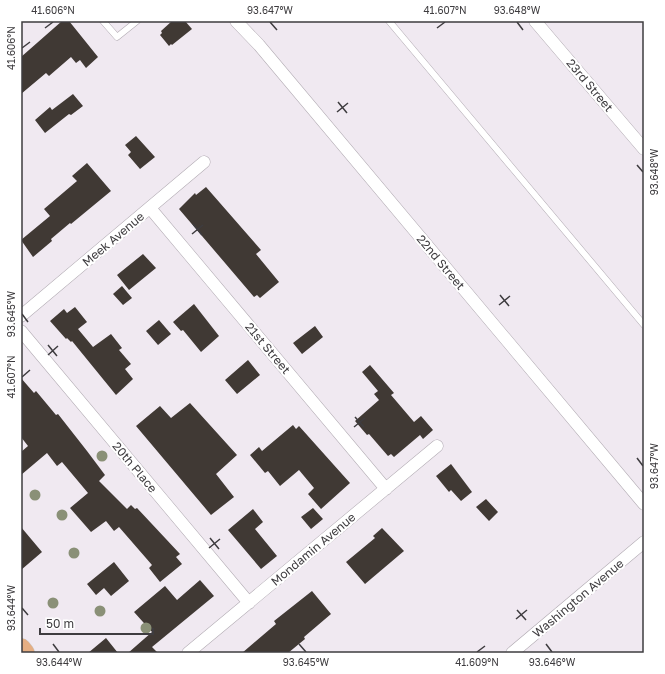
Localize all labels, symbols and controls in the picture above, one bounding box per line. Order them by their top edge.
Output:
text: 41.606°N [31,4,75,16]
text: 93.647°W [247,4,293,16]
text: 41.607°N [424,4,467,16]
text: 93.648°W [494,4,541,16]
text: 41.606°N [5,26,17,70]
street label: 23rd Street [564,55,617,115]
text: 93.648°W [648,148,660,195]
street label: Meek Avenue [79,209,147,269]
street label: 22nd Street [414,231,468,293]
text: 93.645°W [5,290,17,337]
street label: 21st Street [242,319,294,377]
text: 41.607°N [5,356,17,399]
street label: 20th Place [109,439,161,495]
text: 93.647°W [648,443,660,489]
street label: Mondamin Avenue [268,509,358,589]
street label: Washington Avenue [529,556,627,640]
text: 93.644°W [5,585,17,631]
scale bar [40,610,153,636]
text: 50 m [46,616,74,631]
text: 93.644°W [36,656,82,668]
text: 93.645°W [283,656,330,668]
text: 41.609°N [455,656,499,668]
text: 93.646°W [529,656,576,668]

